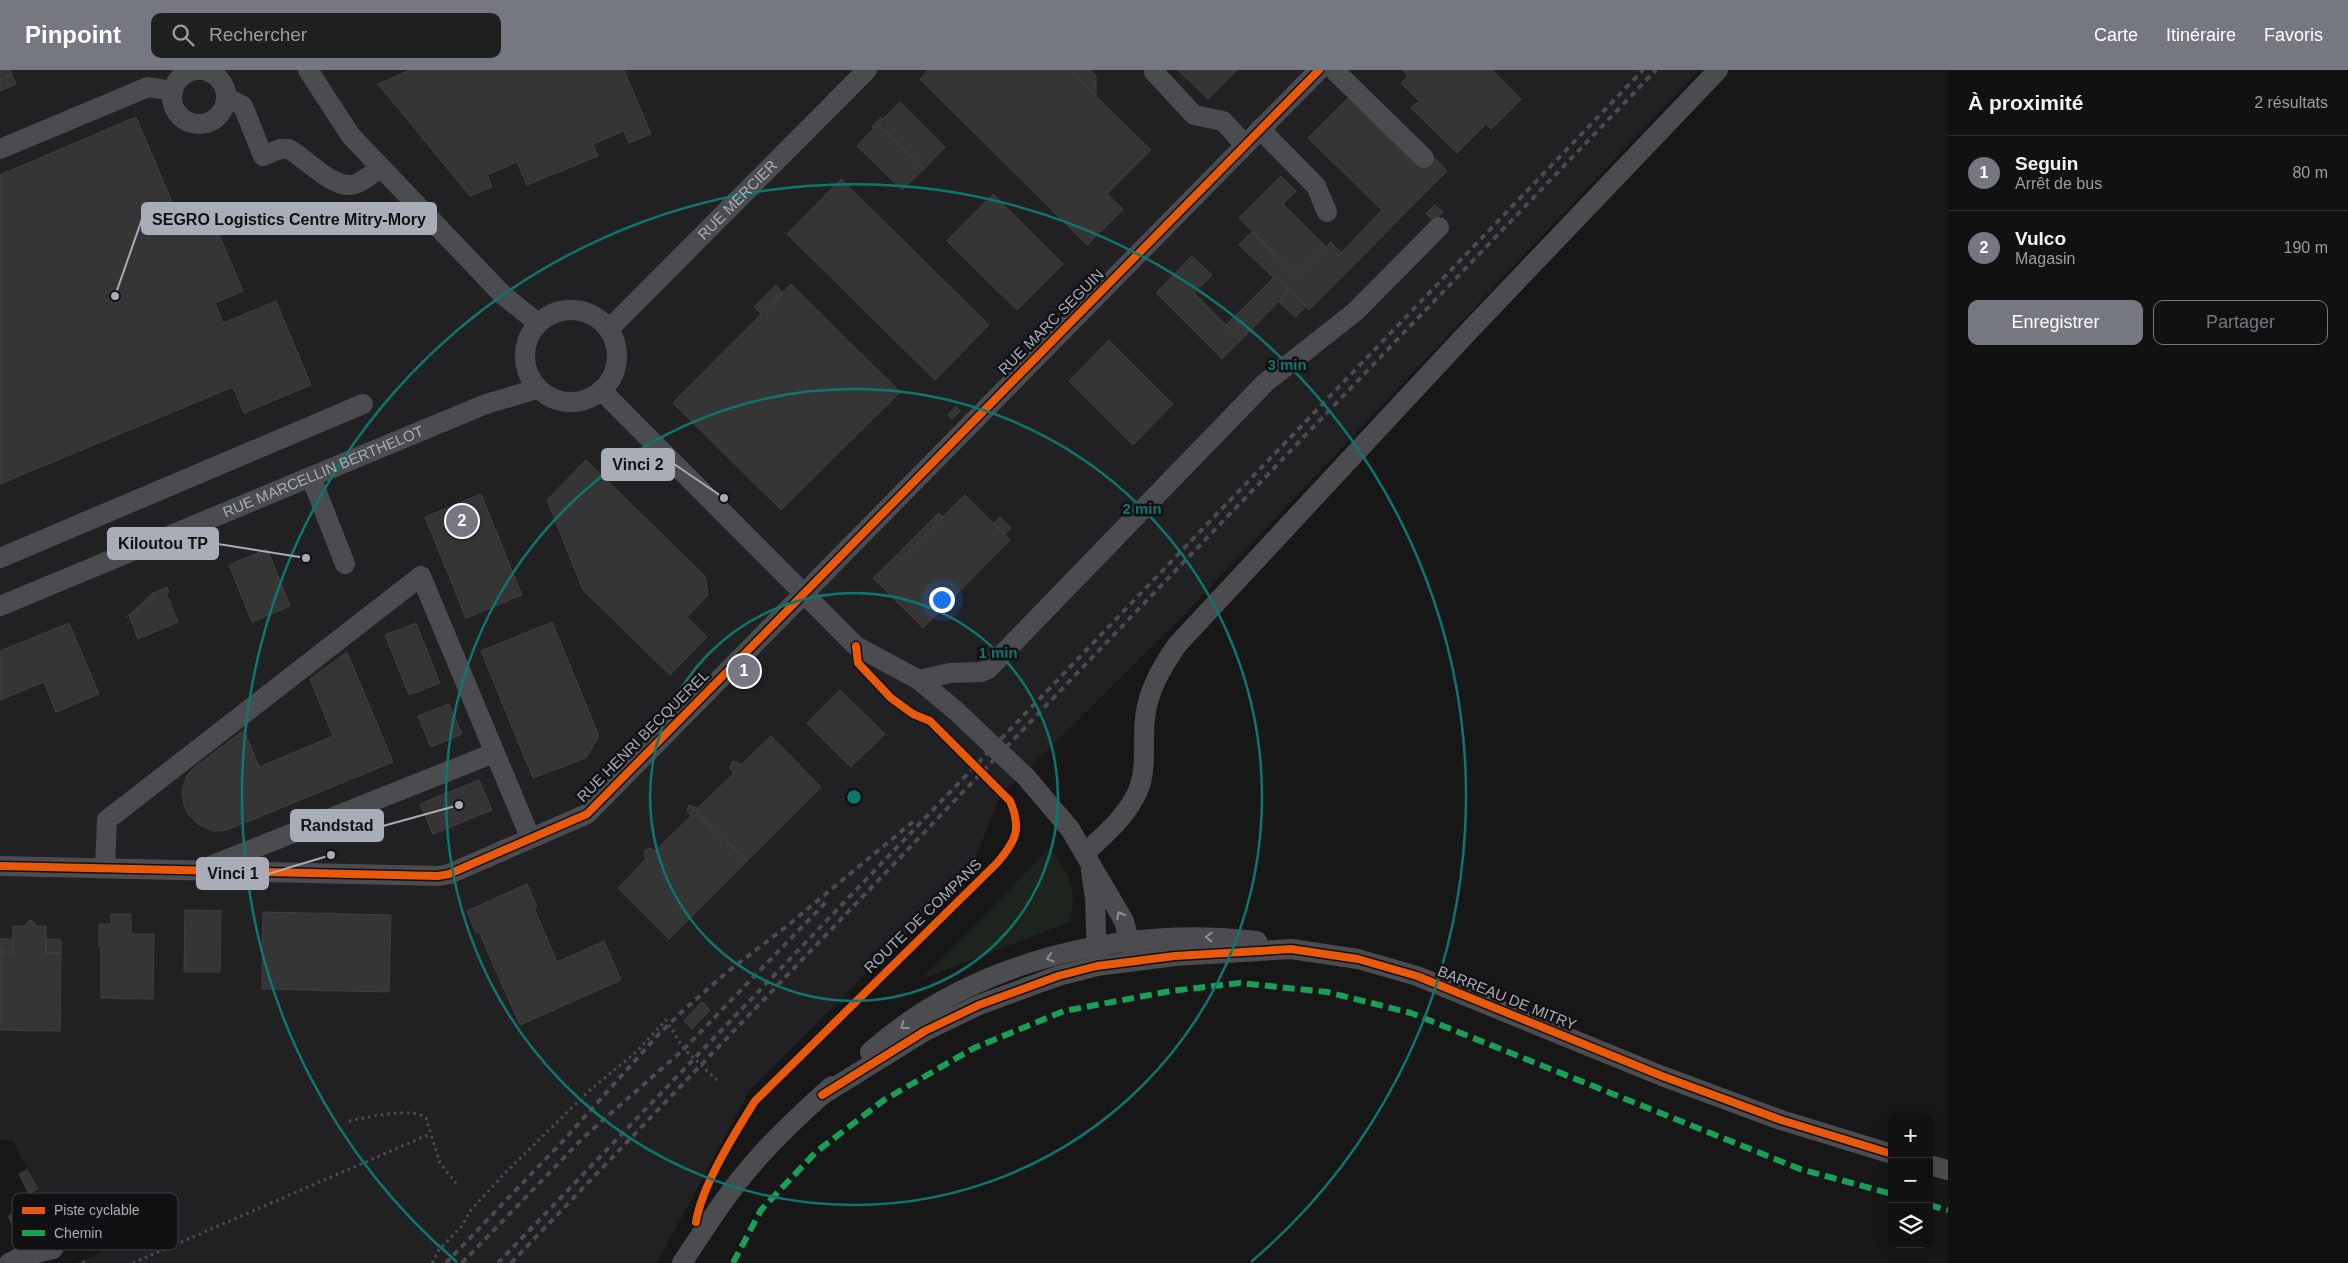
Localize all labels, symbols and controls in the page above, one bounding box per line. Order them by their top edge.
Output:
search box [151,13,501,58]
text: Pinpoint [25,21,121,48]
icon: search [169,21,197,49]
text: Rechercher [209,24,307,45]
text: Carte [2094,25,2138,45]
text: Itinéraire [2166,25,2236,45]
text: Favoris [2264,25,2323,45]
text: À proximité [1968,91,2084,114]
text: 2 résultats [2254,94,2328,111]
text: Seguin [2015,153,2078,174]
street label: RUE MERCIER [694,156,780,243]
text: 1 [1980,164,1988,181]
text: 80 m [2292,164,2328,181]
text: Arrêt de bus [2015,175,2102,192]
callout: SEGRO Logistics Centre Mitry-Mory [142,203,436,234]
text: SEGRO Logistics Centre Mitry-Mory [152,211,426,228]
text: Vulco [2015,228,2066,249]
text: 2 [1980,239,1988,256]
text: 190 m [2284,239,2328,256]
text: Magasin [2015,250,2075,267]
street label: RUE MARC SEGUIN [995,266,1107,378]
button: Enregistrer [1968,300,2143,345]
button: Partager [2153,300,2328,345]
text: 3 min [1267,356,1307,373]
street label: RUE MARCELLIN BERTHELOT [220,422,426,520]
callout: Vinci 2 [602,449,674,480]
text: Vinci 2 [612,456,664,473]
text: 2 min [1122,500,1162,517]
pin: 2 [446,502,478,540]
callout: Kiloutou TP [108,528,218,559]
text: Kiloutou TP [118,535,208,552]
your location [929,587,955,613]
text: 1 min [978,644,1018,661]
pin: 1 [728,652,760,690]
street label: RUE HENRI BECQUEREL [573,666,712,805]
centre of rings [845,788,863,806]
callout: Randstad [291,810,383,841]
text: Randstad [301,817,373,834]
street label: ROUTE DE COMPANS [860,855,985,976]
callout: Vinci 1 [197,858,268,889]
text: Vinci 1 [207,865,259,882]
one-way arrow [1116,911,1126,920]
one-way arrow [1205,932,1212,942]
one-way arrow [1046,952,1055,963]
street label: BARREAU DE MITRY [1435,962,1579,1033]
one-way arrow [900,1020,910,1029]
map controls [1888,1113,1933,1248]
button: + [1888,1113,1933,1158]
button: − [1888,1158,1933,1203]
legend [12,1193,178,1250]
text: Piste cyclable [54,1202,140,1218]
button: layers [1888,1203,1933,1248]
text: Chemin [54,1225,102,1241]

